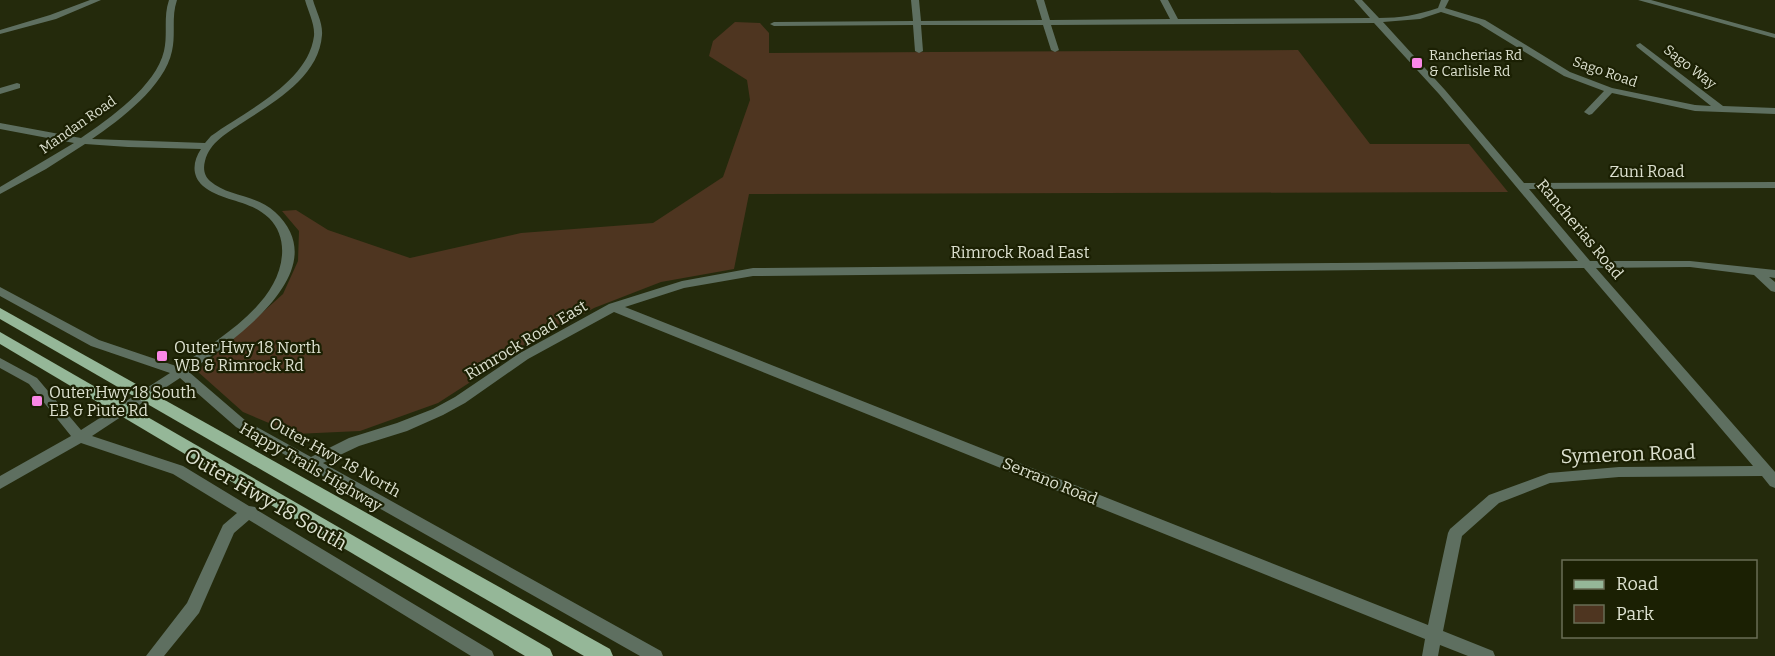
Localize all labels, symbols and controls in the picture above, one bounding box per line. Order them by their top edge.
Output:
street label: Sago Way [1660,41,1720,93]
place label: Rancherias Rd & Carlisle Rd [1429,47,1522,80]
street label: Sago Road [1570,53,1640,91]
marker: Rancherias Rd & Carlisle Rd [1410,56,1424,70]
street label: Mandan Road [37,92,119,158]
street label: Zuni Road [1609,162,1685,181]
street label: Rancherias Road [1533,175,1628,283]
street label: Rimrock Road East [950,243,1090,262]
street label: Rimrock Road East [461,296,591,384]
place label: Outer Hwy 18 North WB & Rimrock Rd [174,338,321,375]
marker: Outer Hwy 18 North WB & Rimrock Rd [155,349,169,363]
place label: Outer Hwy 18 South EB & Piute Rd [49,383,196,420]
marker: Outer Hwy 18 South EB & Piute Rd [30,394,44,408]
street label: Outer Hwy 18 North [266,413,404,501]
street label: Happy Trails Highway [236,418,386,516]
street label: Symeron Road [1560,440,1696,468]
street label: Outer Hwy 18 South [181,443,352,556]
street label: Serrano Road [1000,453,1101,509]
legend [1562,560,1757,638]
text: Road [1616,573,1659,595]
text: Park [1616,603,1655,625]

